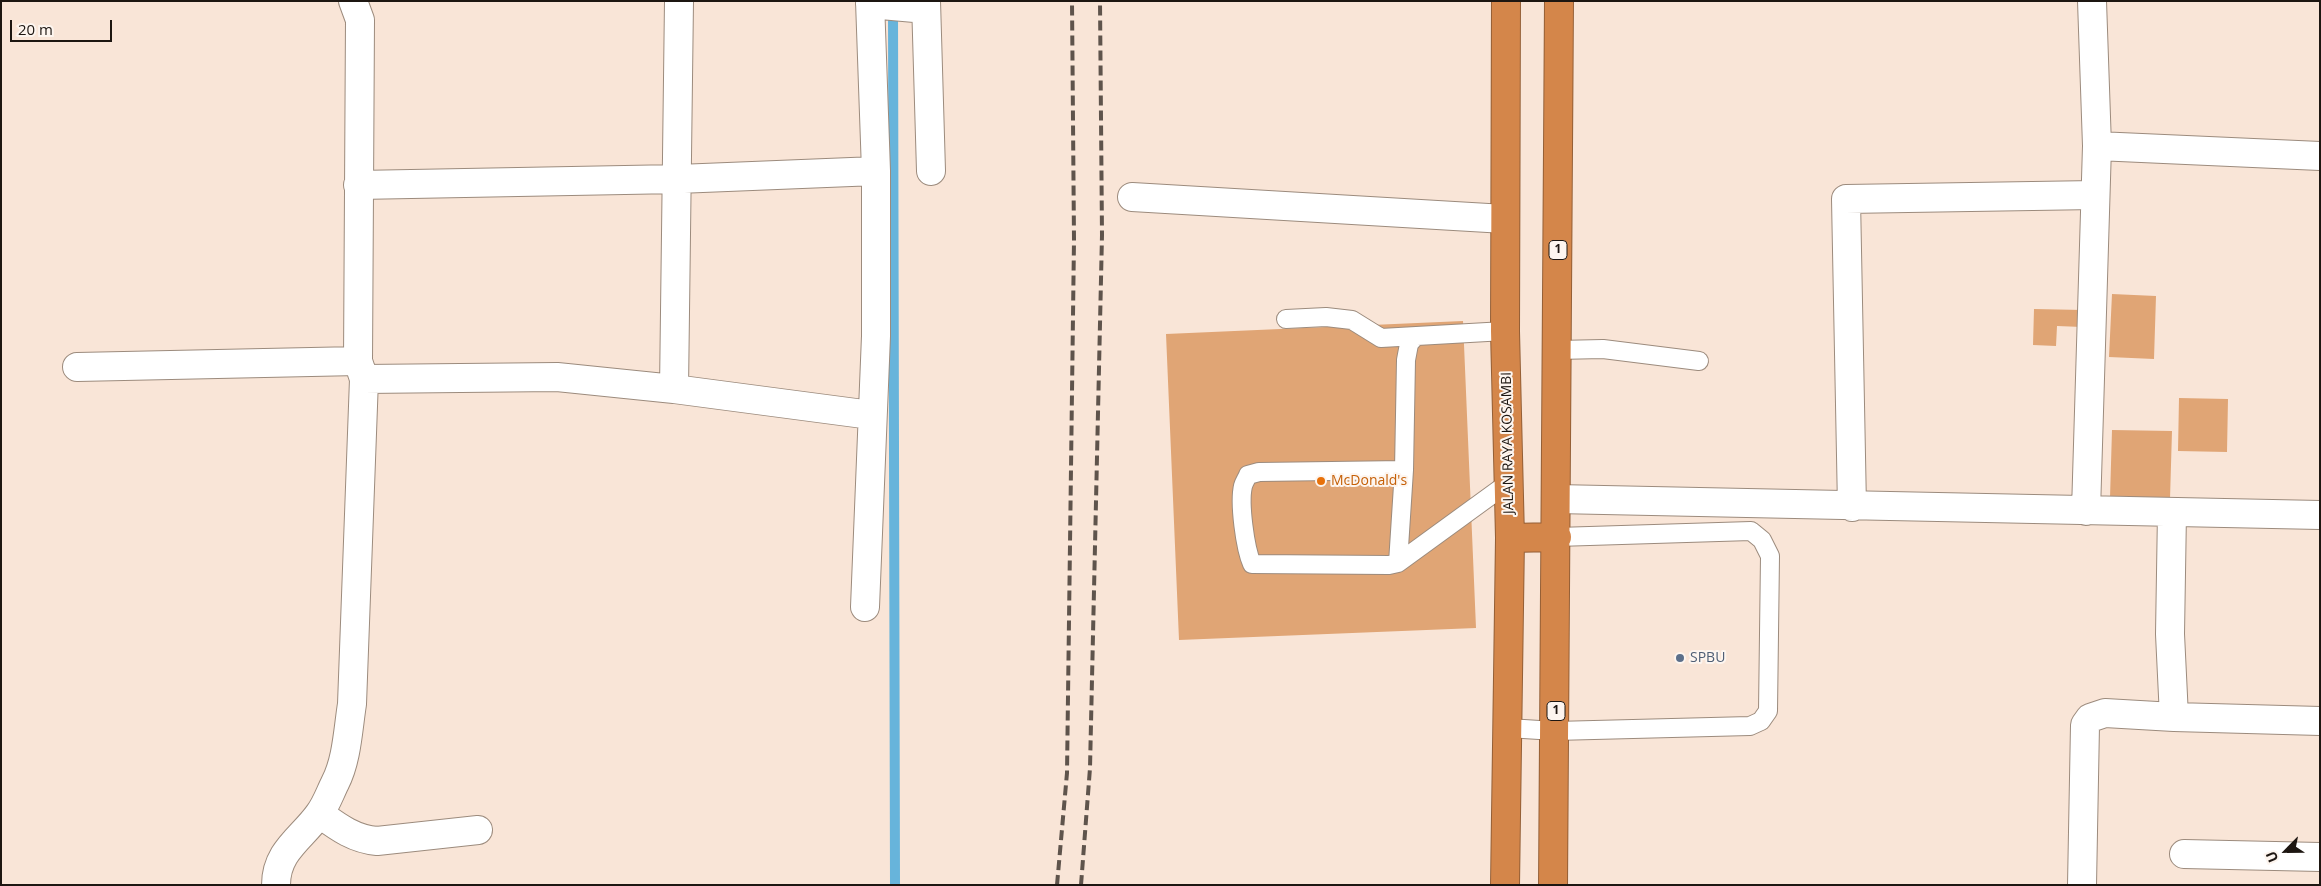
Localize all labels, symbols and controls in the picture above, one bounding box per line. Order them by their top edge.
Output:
scale bar [12,10,115,42]
text: 20 m [18,19,53,39]
road number: 1 [1549,240,1567,260]
street label: JALAN RAYA KOSAMBI [1498,372,1518,514]
place label: McDonald's [1331,473,1407,489]
marker: McDonald's [1315,475,1327,487]
place label: SPBU [1690,650,1725,666]
marker: SPBU [1674,652,1686,664]
road number: 1 [1547,701,1565,720]
north arrow [2261,826,2311,876]
text: U [2261,848,2283,866]

